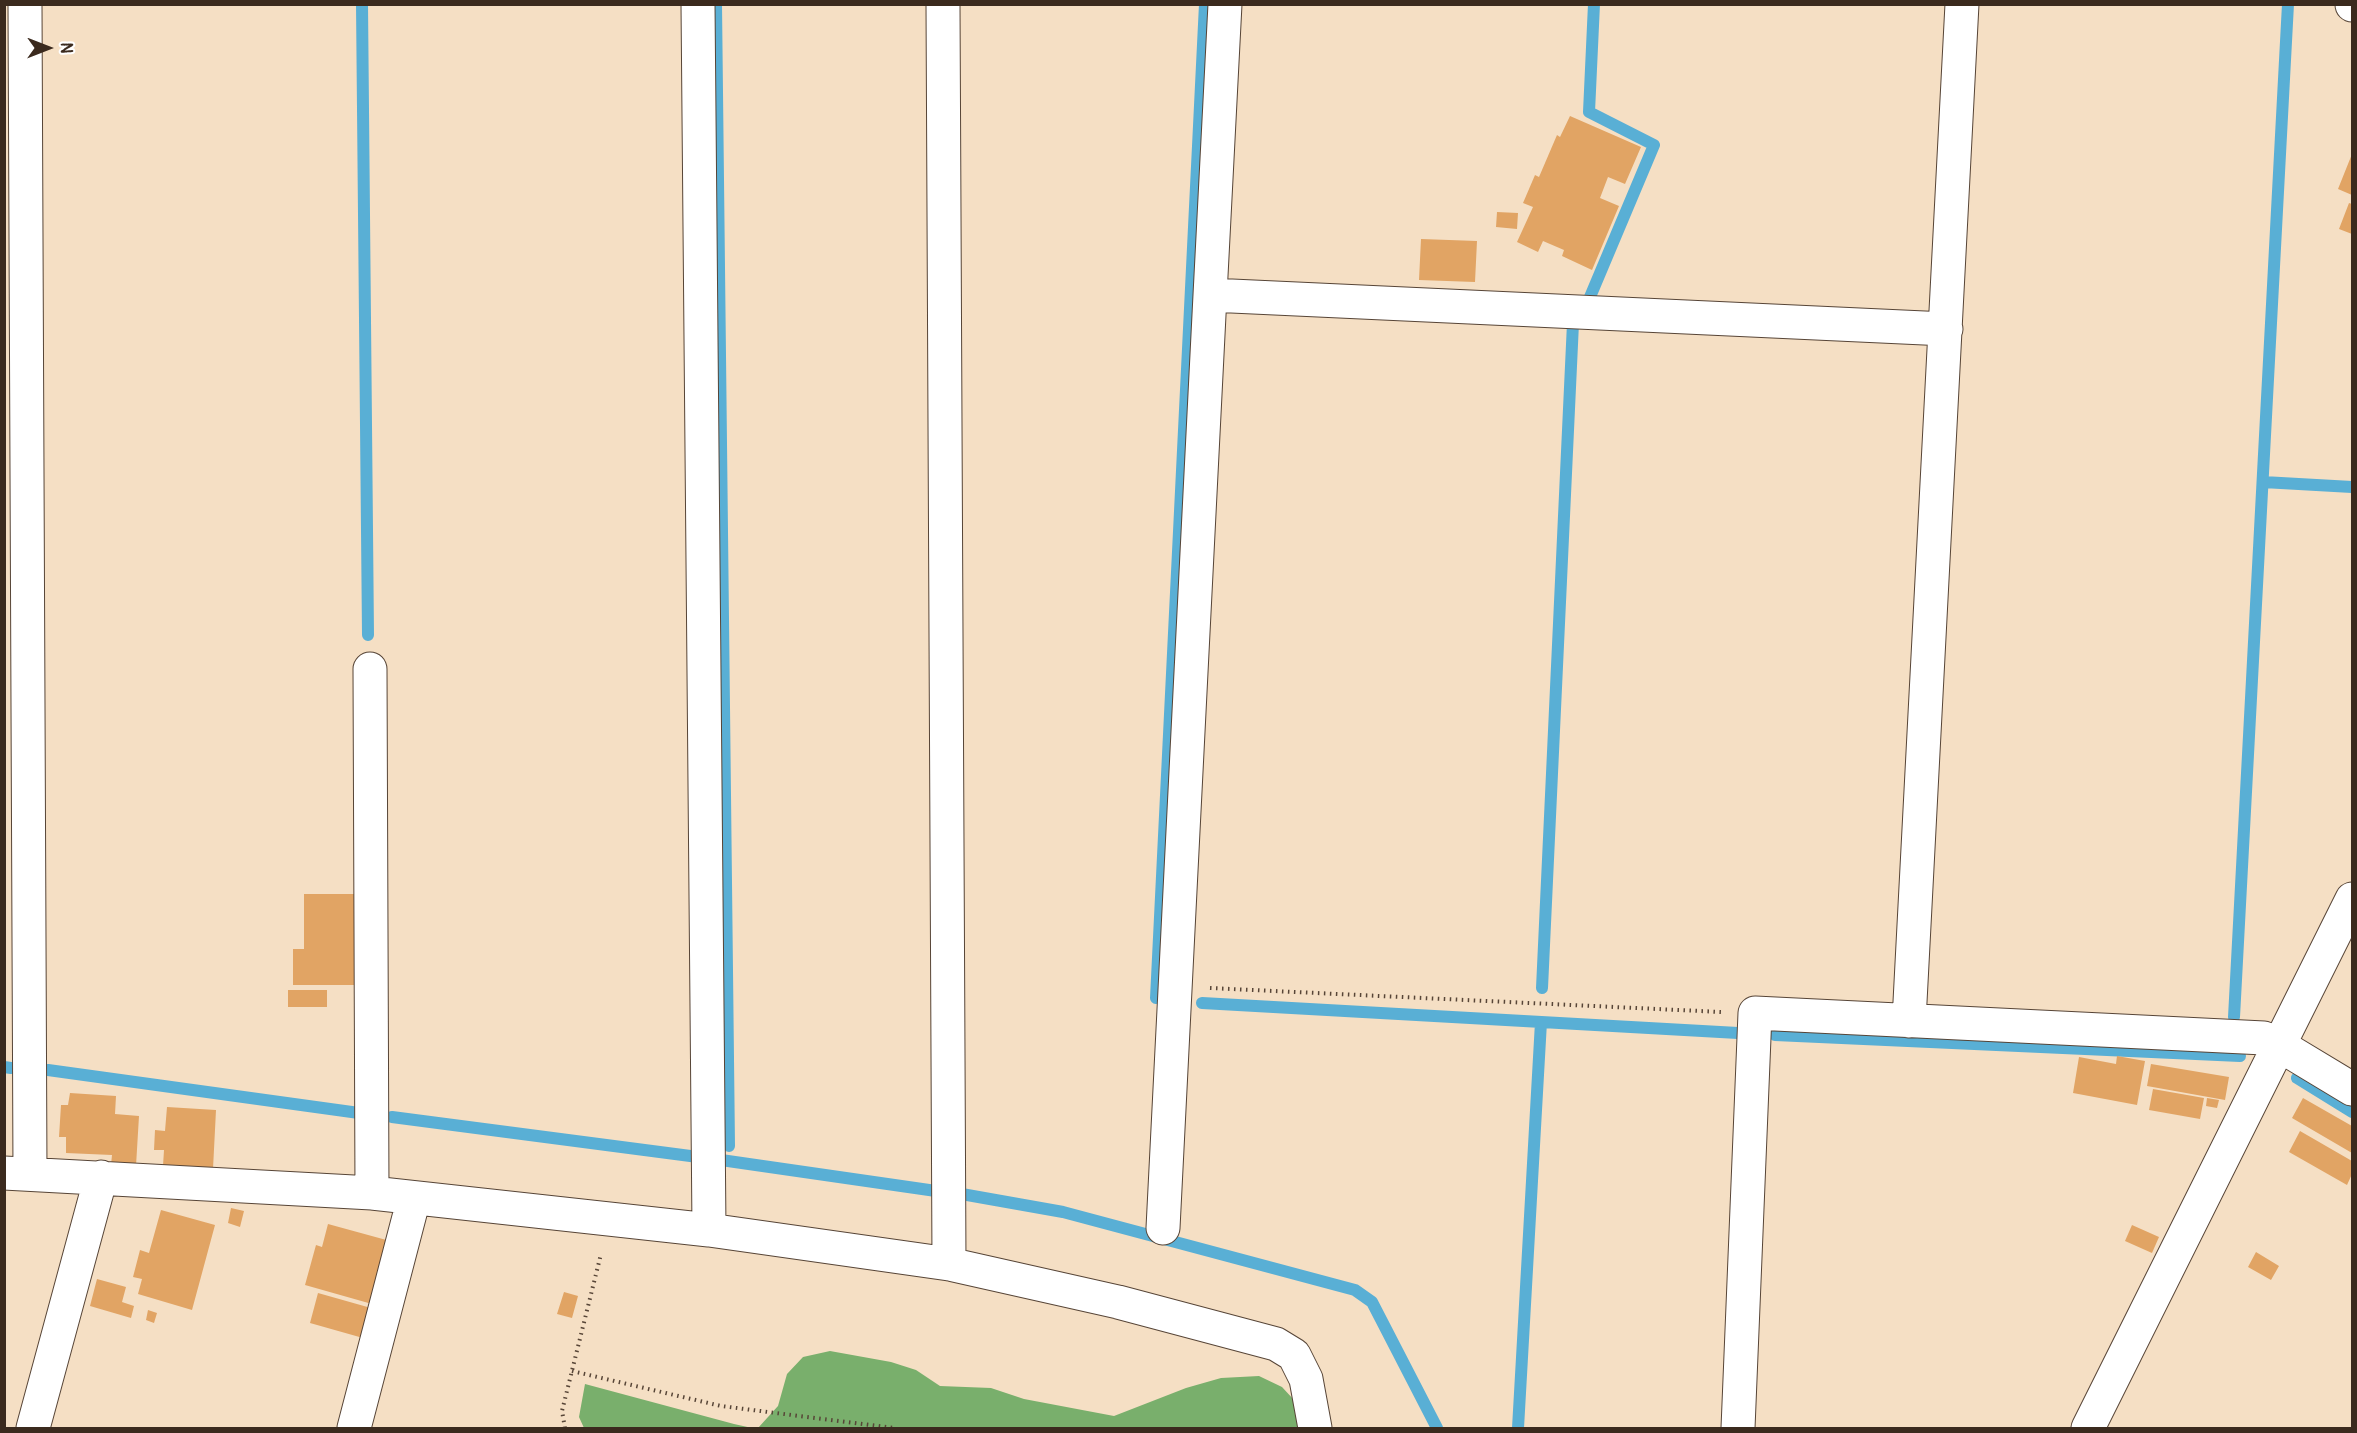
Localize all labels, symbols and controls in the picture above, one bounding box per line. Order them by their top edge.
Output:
north arrow [18,18,78,78]
text: N [56,43,76,53]

